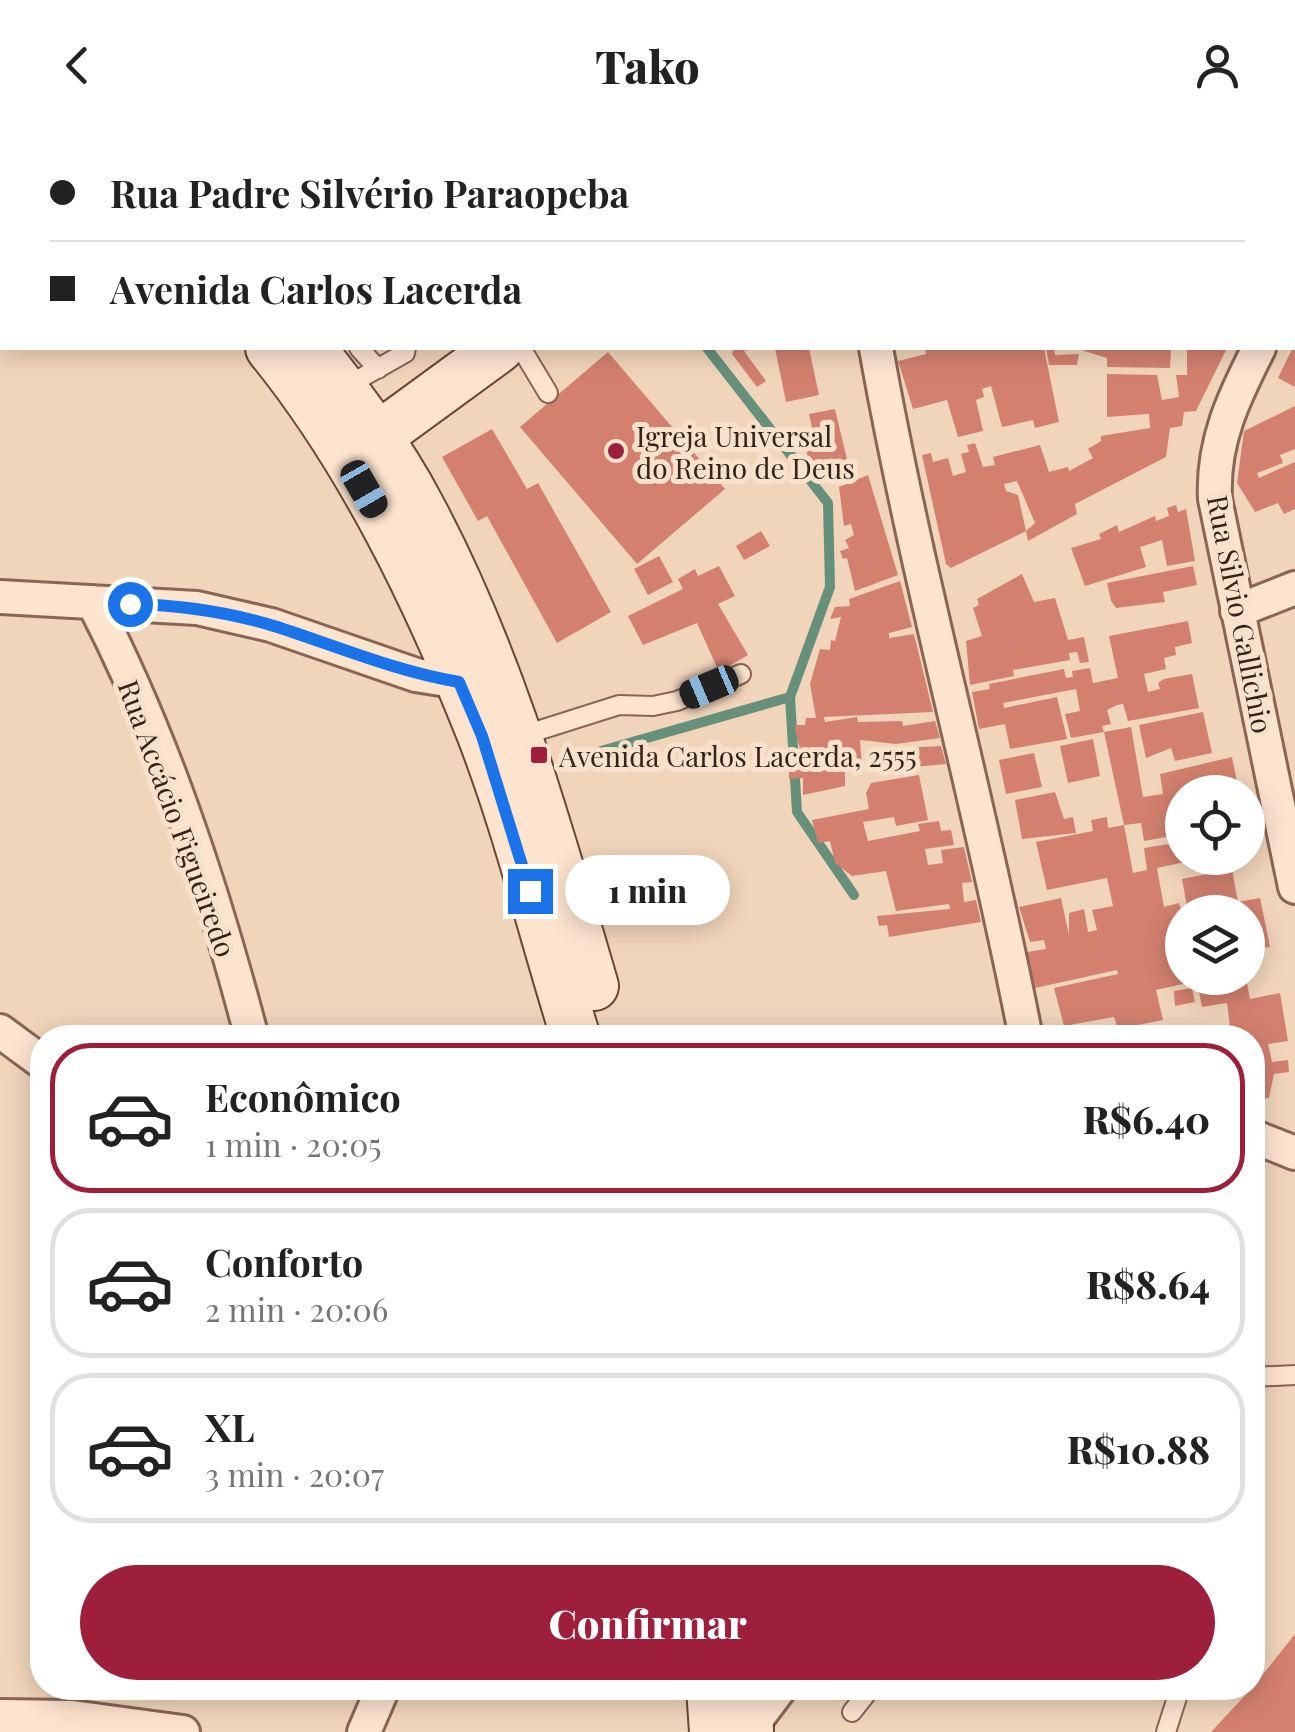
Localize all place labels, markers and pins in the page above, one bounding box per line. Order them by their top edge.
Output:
place label: Igreja Universal do Reino de Deus [636,417,855,486]
marker: Igreja Universal do Reino de Deus [605,440,627,462]
place label: Avenida Carlos Lacerda, 2555 [558,737,917,774]
marker: Avenida Carlos Lacerda, 2555 [528,744,550,766]

